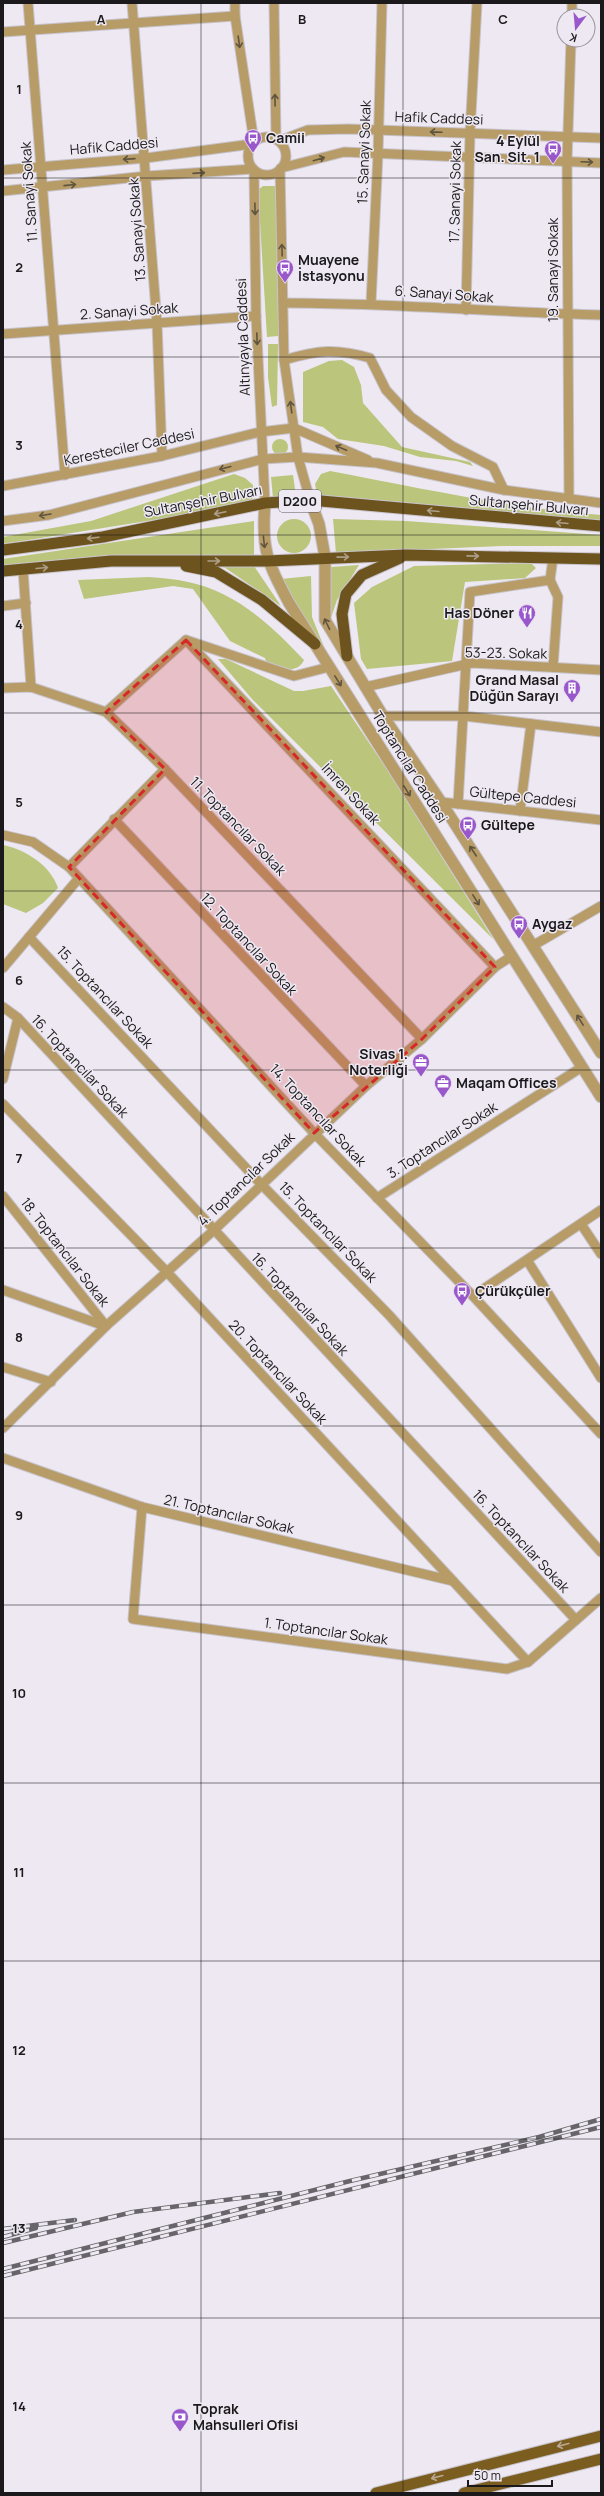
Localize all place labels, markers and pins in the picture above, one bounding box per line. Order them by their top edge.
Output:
bus stop icon: Camii [243,128,263,153]
place label: Camii [266,128,305,147]
place label: 4 Eylül San. Sit. 1 [475,131,540,166]
bus stop icon: 4 Eylül San. Sit. 1 [543,139,563,164]
place label: Muayene İstasyonu [298,250,365,285]
bus stop icon: Muayene İstasyonu [275,258,295,283]
place label: Has Döner [444,603,514,622]
restaurant icon: Has Döner [517,603,537,628]
place label: Grand Masal Düğün Sarayı [469,670,559,705]
building icon: Grand Masal Düğün Sarayı [562,678,582,703]
bus stop icon: Gültepe [458,815,478,840]
place label: Gültepe [481,815,535,834]
bus stop icon: Aygaz [509,914,529,939]
place label: Aygaz [532,914,572,933]
place label: Sivas 1. Noterliği [349,1044,408,1079]
office icon: Sivas 1. Noterliği [411,1052,431,1077]
office icon: Maqam Offices [433,1073,453,1098]
place label: Maqam Offices [456,1073,557,1092]
bus stop icon: Çürükçüler [452,1281,472,1306]
place label: Çürükçüler [475,1281,551,1300]
place label: Toprak Mahsulleri Ofisi [193,2399,298,2434]
bank icon: Toprak Mahsulleri Ofisi [170,2407,190,2432]

